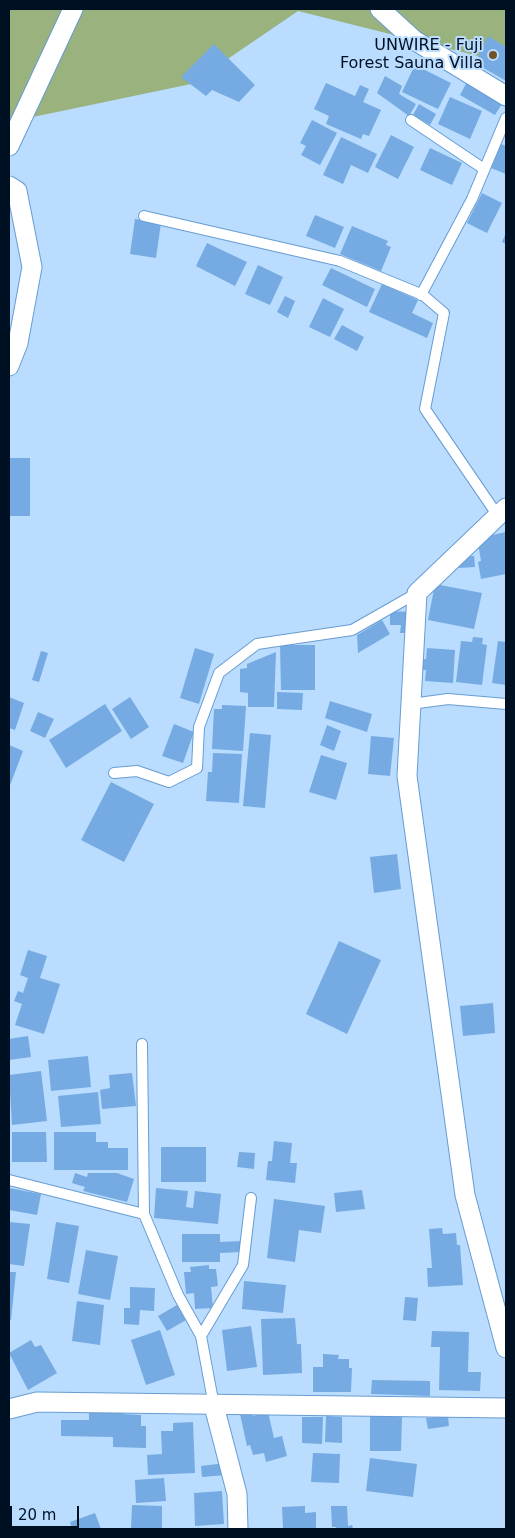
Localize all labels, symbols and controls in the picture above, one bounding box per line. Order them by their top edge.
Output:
place label: UNWIRE - Fuji Forest Sauna Villa [340,36,483,74]
marker: UNWIRE - Fuji Forest Sauna Villa [487,49,499,61]
scale bar [12,1496,81,1528]
text: 20 m [18,1506,56,1524]

